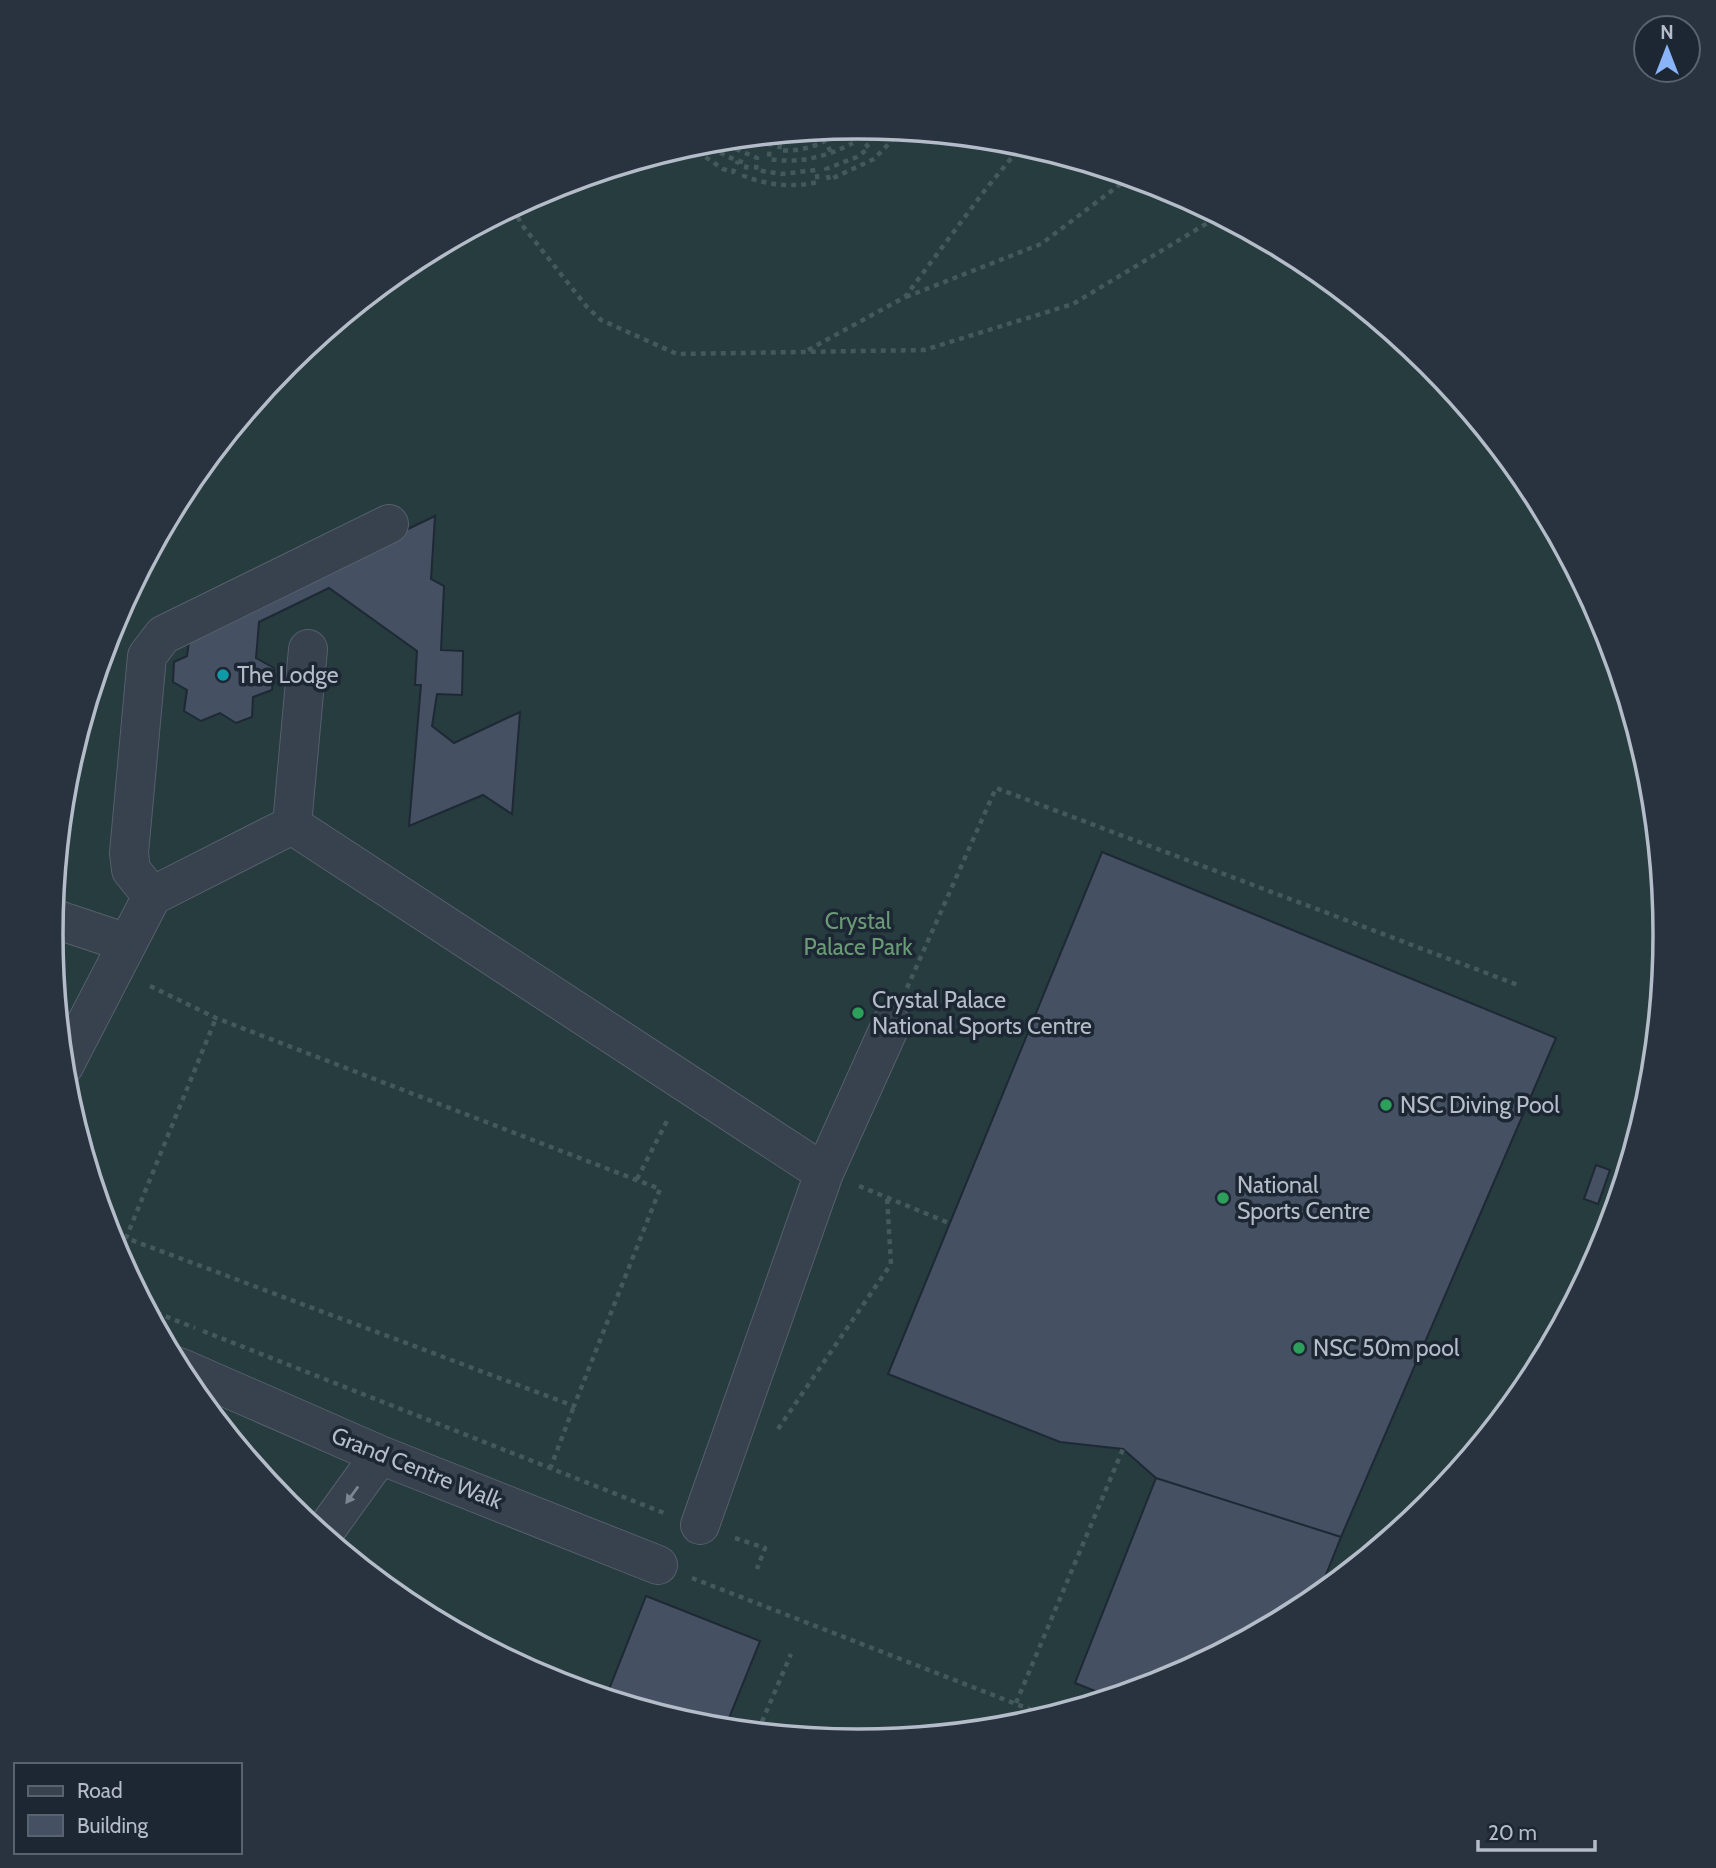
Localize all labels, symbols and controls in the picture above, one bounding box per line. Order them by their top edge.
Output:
north arrow [1632,14,1702,84]
text: N [1660,21,1674,44]
place label: The Lodge [237,661,339,689]
marker: The Lodge [215,667,231,683]
park label: Crystal Palace Park [803,907,913,961]
place label: Crystal Palace National Sports Centre [872,986,1092,1040]
marker: Crystal Palace National Sports Centre [850,1005,866,1021]
place label: NSC Diving Pool [1400,1091,1560,1119]
marker: NSC Diving Pool [1378,1097,1394,1113]
place label: National Sports Centre [1237,1171,1370,1225]
marker: National Sports Centre [1215,1190,1231,1206]
place label: NSC 50m pool [1313,1334,1460,1362]
marker: NSC 50m pool [1291,1340,1307,1356]
street label: Grand Centre Walk [327,1421,507,1515]
one-way arrow [345,1485,359,1504]
legend [14,1763,242,1854]
text: Road [77,1778,123,1803]
scale bar [1478,1808,1595,1852]
text: Building [77,1813,149,1838]
text: 20 m [1488,1820,1537,1845]

